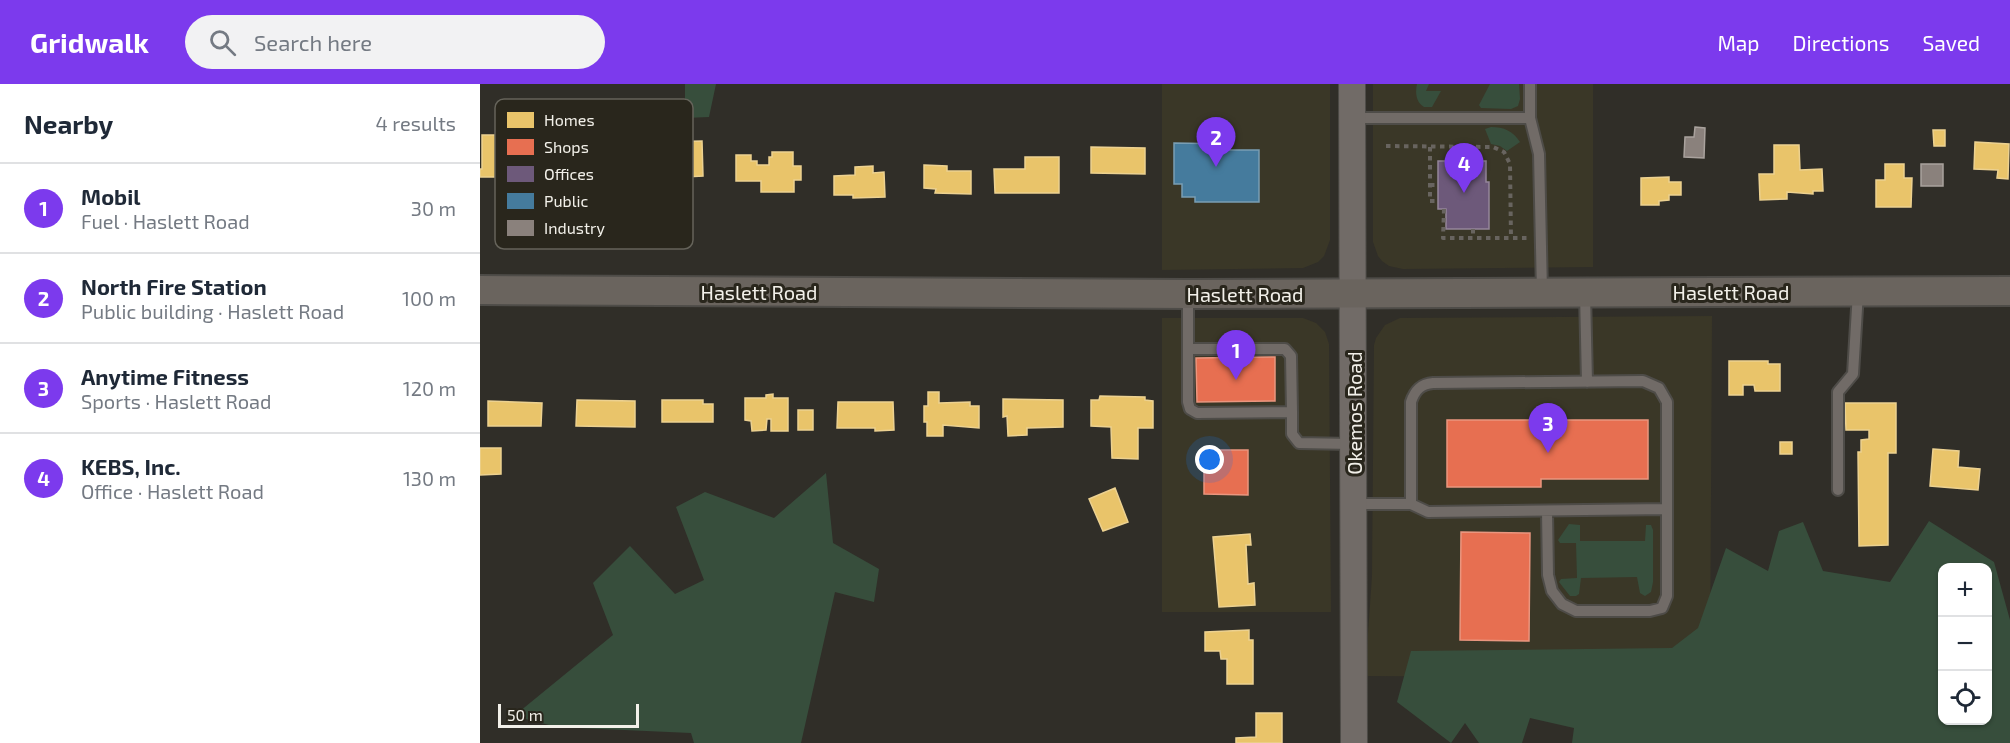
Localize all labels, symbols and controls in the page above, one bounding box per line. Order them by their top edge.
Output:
search box [185,15,605,69]
text: Gridwalk [30,25,149,59]
icon: search [206,26,239,59]
text: Search here [254,29,372,55]
text: Map [1717,30,1760,55]
text: Directions [1793,30,1889,55]
text: Saved [1922,30,1980,55]
legend [495,99,693,249]
text: Nearby [24,108,113,139]
text: Homes [544,110,595,129]
text: 4 results [376,111,456,135]
pin: 2 [1196,118,1236,167]
text: Shops [544,137,589,156]
pin: 4 [1444,144,1484,193]
text: Offices [544,164,594,183]
text: Mobil [81,183,140,209]
text: Public [544,191,588,210]
text: 1 [39,196,48,220]
text: 30 m [411,196,456,220]
text: Fuel · Haslett Road [81,209,250,233]
text: Industry [544,218,605,237]
text: North Fire Station [81,273,267,299]
street label: Haslett Road [701,280,817,304]
street label: Haslett Road [1673,280,1789,304]
street label: Haslett Road [1187,282,1303,306]
text: 2 [38,286,49,310]
text: 100 m [402,286,456,310]
text: Public building · Haslett Road [81,299,344,323]
pin: 1 [1216,330,1256,380]
street label: Okemos Road [1342,351,1366,475]
text: Anytime Fitness [81,363,249,389]
text: 3 [38,376,49,400]
text: 120 m [403,376,456,400]
text: Sports · Haslett Road [81,389,272,413]
pin: 3 [1528,404,1568,453]
your location [1195,445,1224,474]
text: KEBS, Inc. [81,453,181,479]
text: 4 [37,466,50,490]
text: 130 m [403,466,456,490]
text: Office · Haslett Road [81,479,264,503]
map controls [1938,563,1992,725]
button: + [1938,563,1992,617]
button: − [1938,617,1992,671]
button: locate [1938,671,1992,725]
scale bar [498,701,639,728]
text: 50 m [507,705,543,724]

